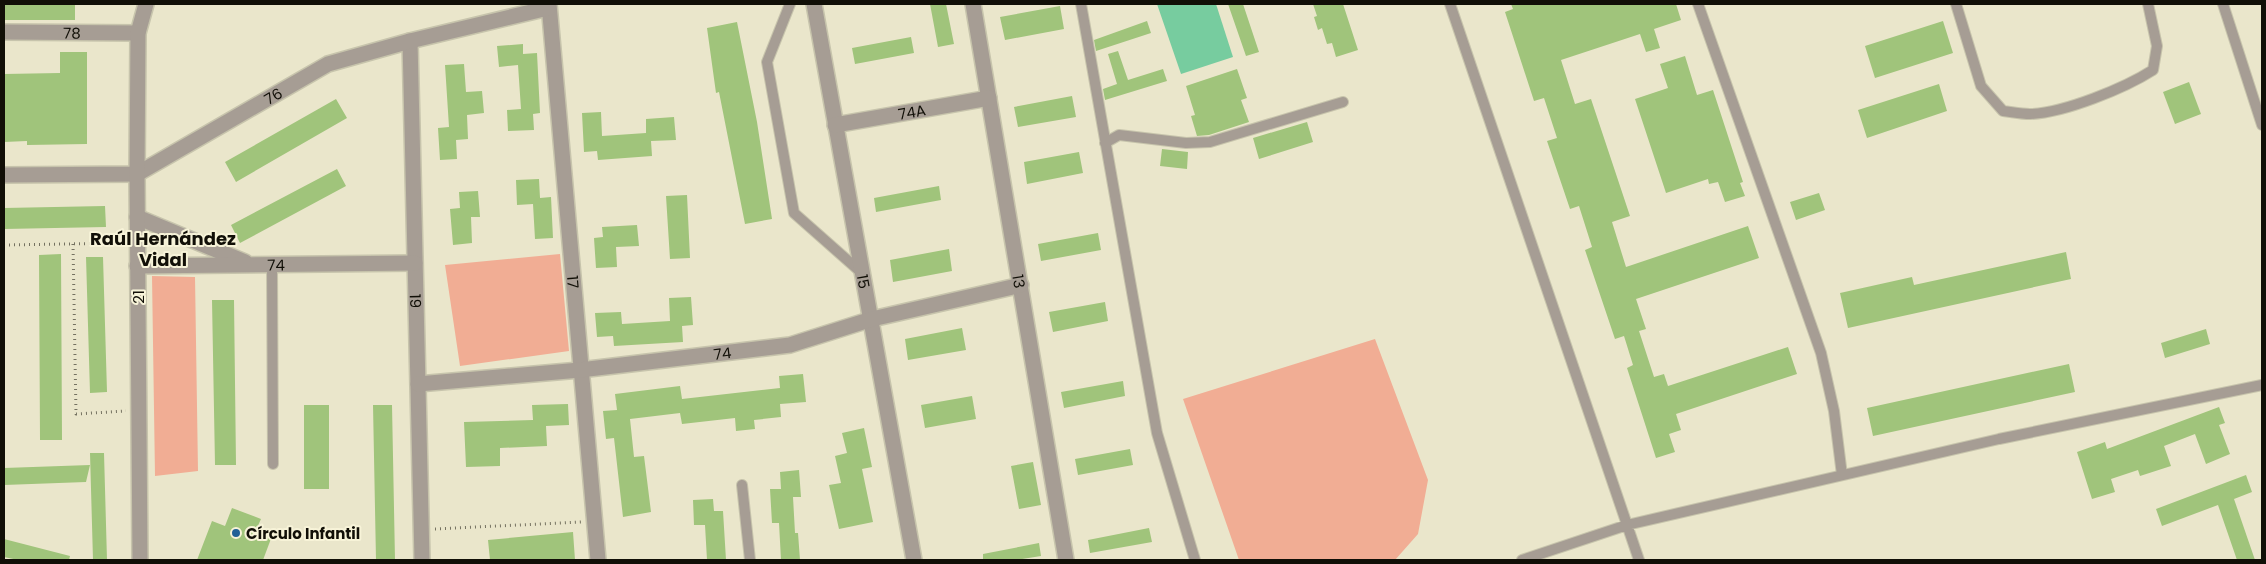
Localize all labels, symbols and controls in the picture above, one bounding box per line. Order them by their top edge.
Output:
street label: 78 [63,22,81,43]
street label: 76 [260,82,286,109]
street label: 74A [896,99,927,124]
district label: Raúl Hernández Vidal [90,226,236,272]
street label: 74 [267,254,285,275]
street label: 15 [852,273,876,290]
street label: 13 [1008,273,1031,290]
street label: 17 [562,275,585,289]
street label: 21 [128,290,149,304]
street label: 19 [405,294,427,308]
street label: 74 [712,342,732,365]
place label: Círculo Infantil [246,523,360,544]
marker: Círculo Infantil [230,527,242,539]

